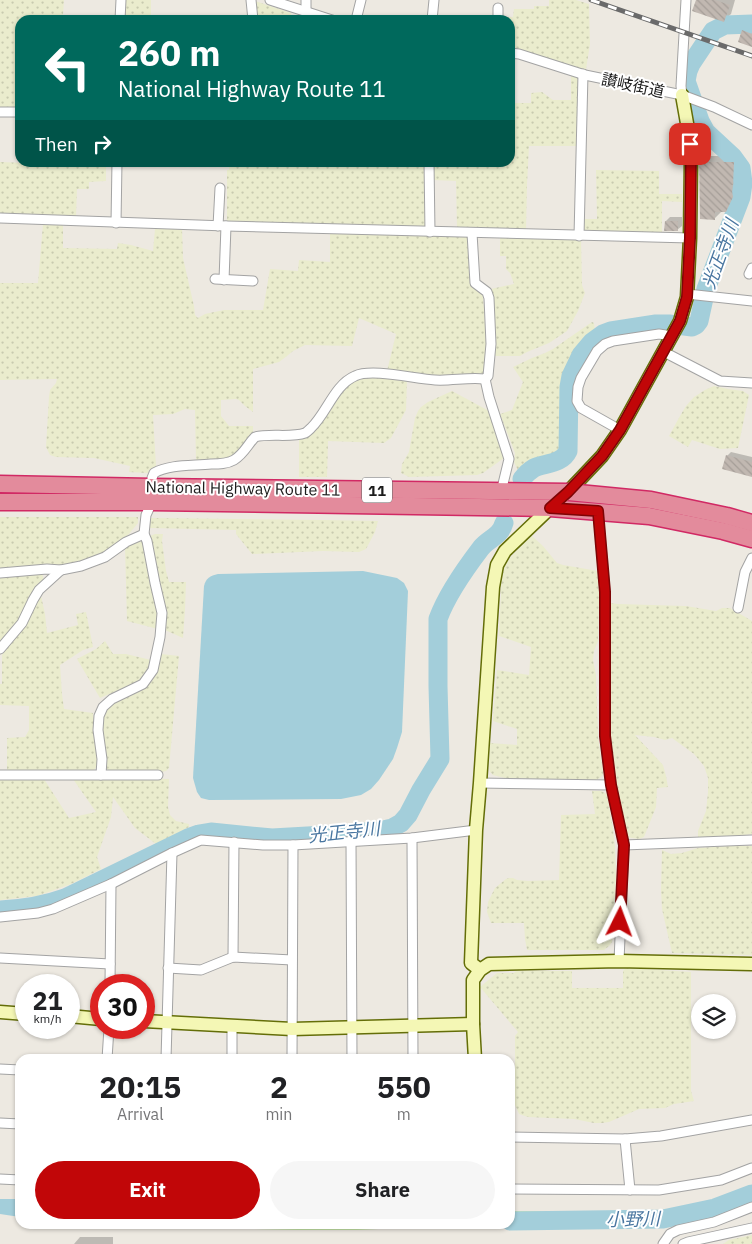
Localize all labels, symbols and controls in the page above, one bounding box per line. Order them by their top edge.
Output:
text: 260 m [118,30,221,76]
icon: left [35,35,100,100]
street label: 讃岐街道 [600,69,666,101]
text: National Highway Route 11 [118,74,386,103]
pin [669,123,711,165]
icon: right [88,130,116,158]
icon: arrive [676,130,704,158]
text: Then [35,132,78,156]
water label: 光正寺川 [697,214,744,292]
street label: National Highway Route 11 [145,476,341,500]
road number: 11 [362,478,392,502]
water label: 光正寺川 [307,817,383,847]
position arrow [593,895,645,947]
speed limit sign: 30 [90,974,155,1039]
text: 21 [32,984,63,1017]
map controls [691,994,736,1039]
button: layers [691,994,736,1039]
text: km/h [33,1011,62,1026]
text: 20:15 [99,1067,181,1106]
text: 2 [270,1067,288,1106]
text: 550 [377,1067,431,1106]
text: Arrival [117,1104,164,1124]
text: min [265,1104,292,1124]
text: m [397,1104,411,1124]
button: Exit [35,1161,260,1219]
button: Share [270,1161,495,1219]
water label: 小野川 [606,1207,662,1231]

